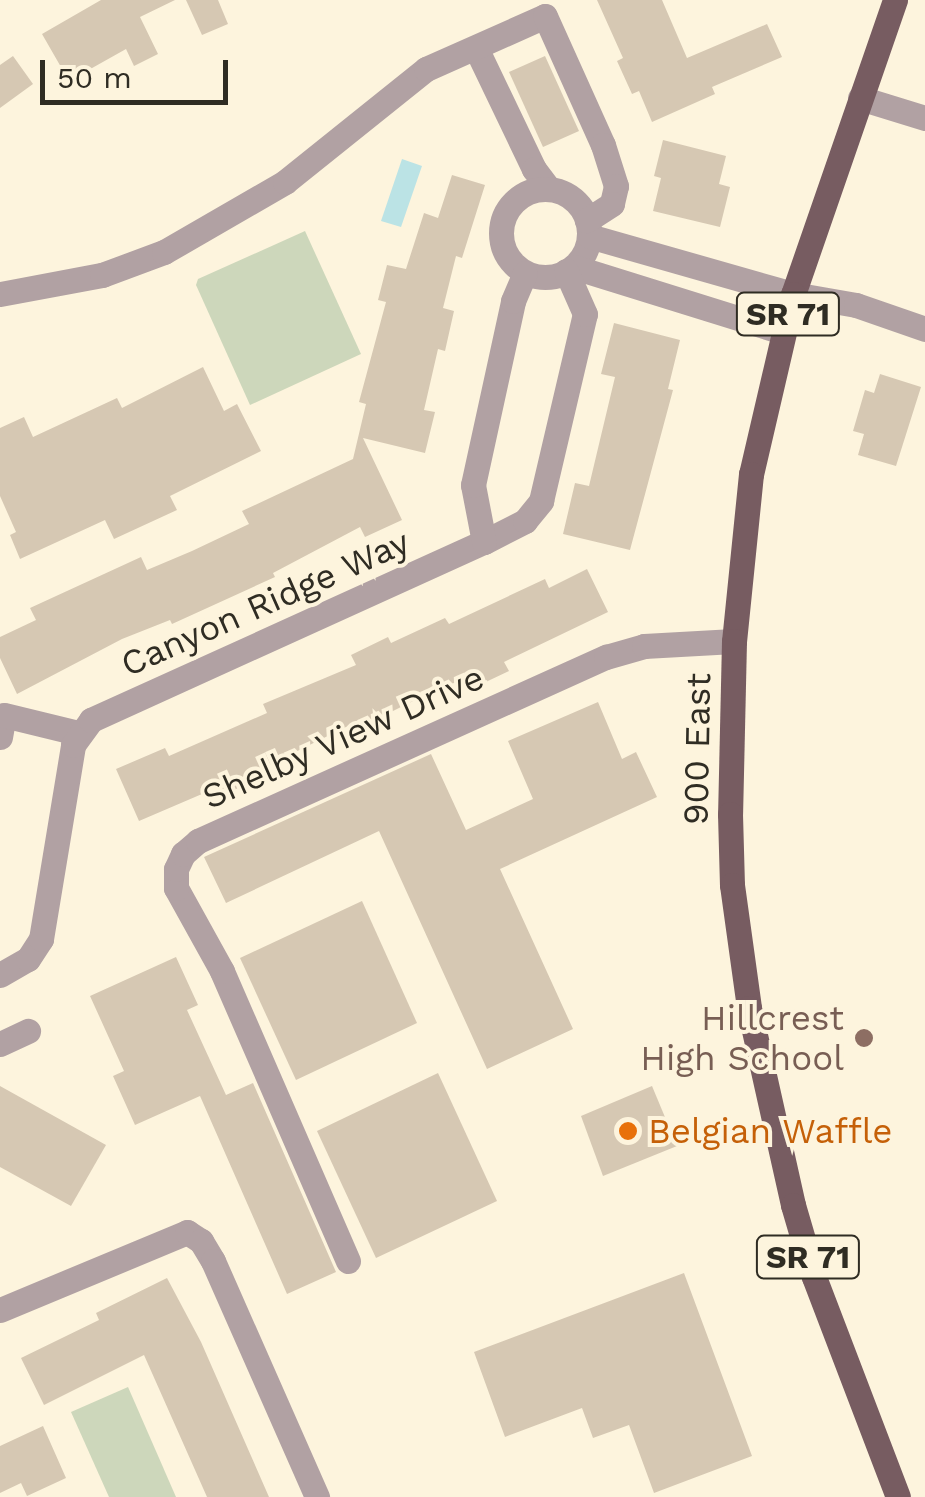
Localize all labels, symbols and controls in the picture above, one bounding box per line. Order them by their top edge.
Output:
scale bar [45,40,232,102]
text: 50 m [57,60,132,95]
road number: SR 71 [733,287,843,341]
street label: Canyon Ridge Way [114,520,416,686]
street label: Shelby View Drive [194,655,492,819]
street label: 900 East [675,672,719,826]
place label: Hillcrest High School [640,997,844,1079]
marker: Hillcrest High School [853,1027,875,1049]
place label: Belgian Waffle [648,1110,893,1152]
marker: Belgian Waffle [617,1120,639,1142]
road number: SR 71 [753,1230,863,1284]

